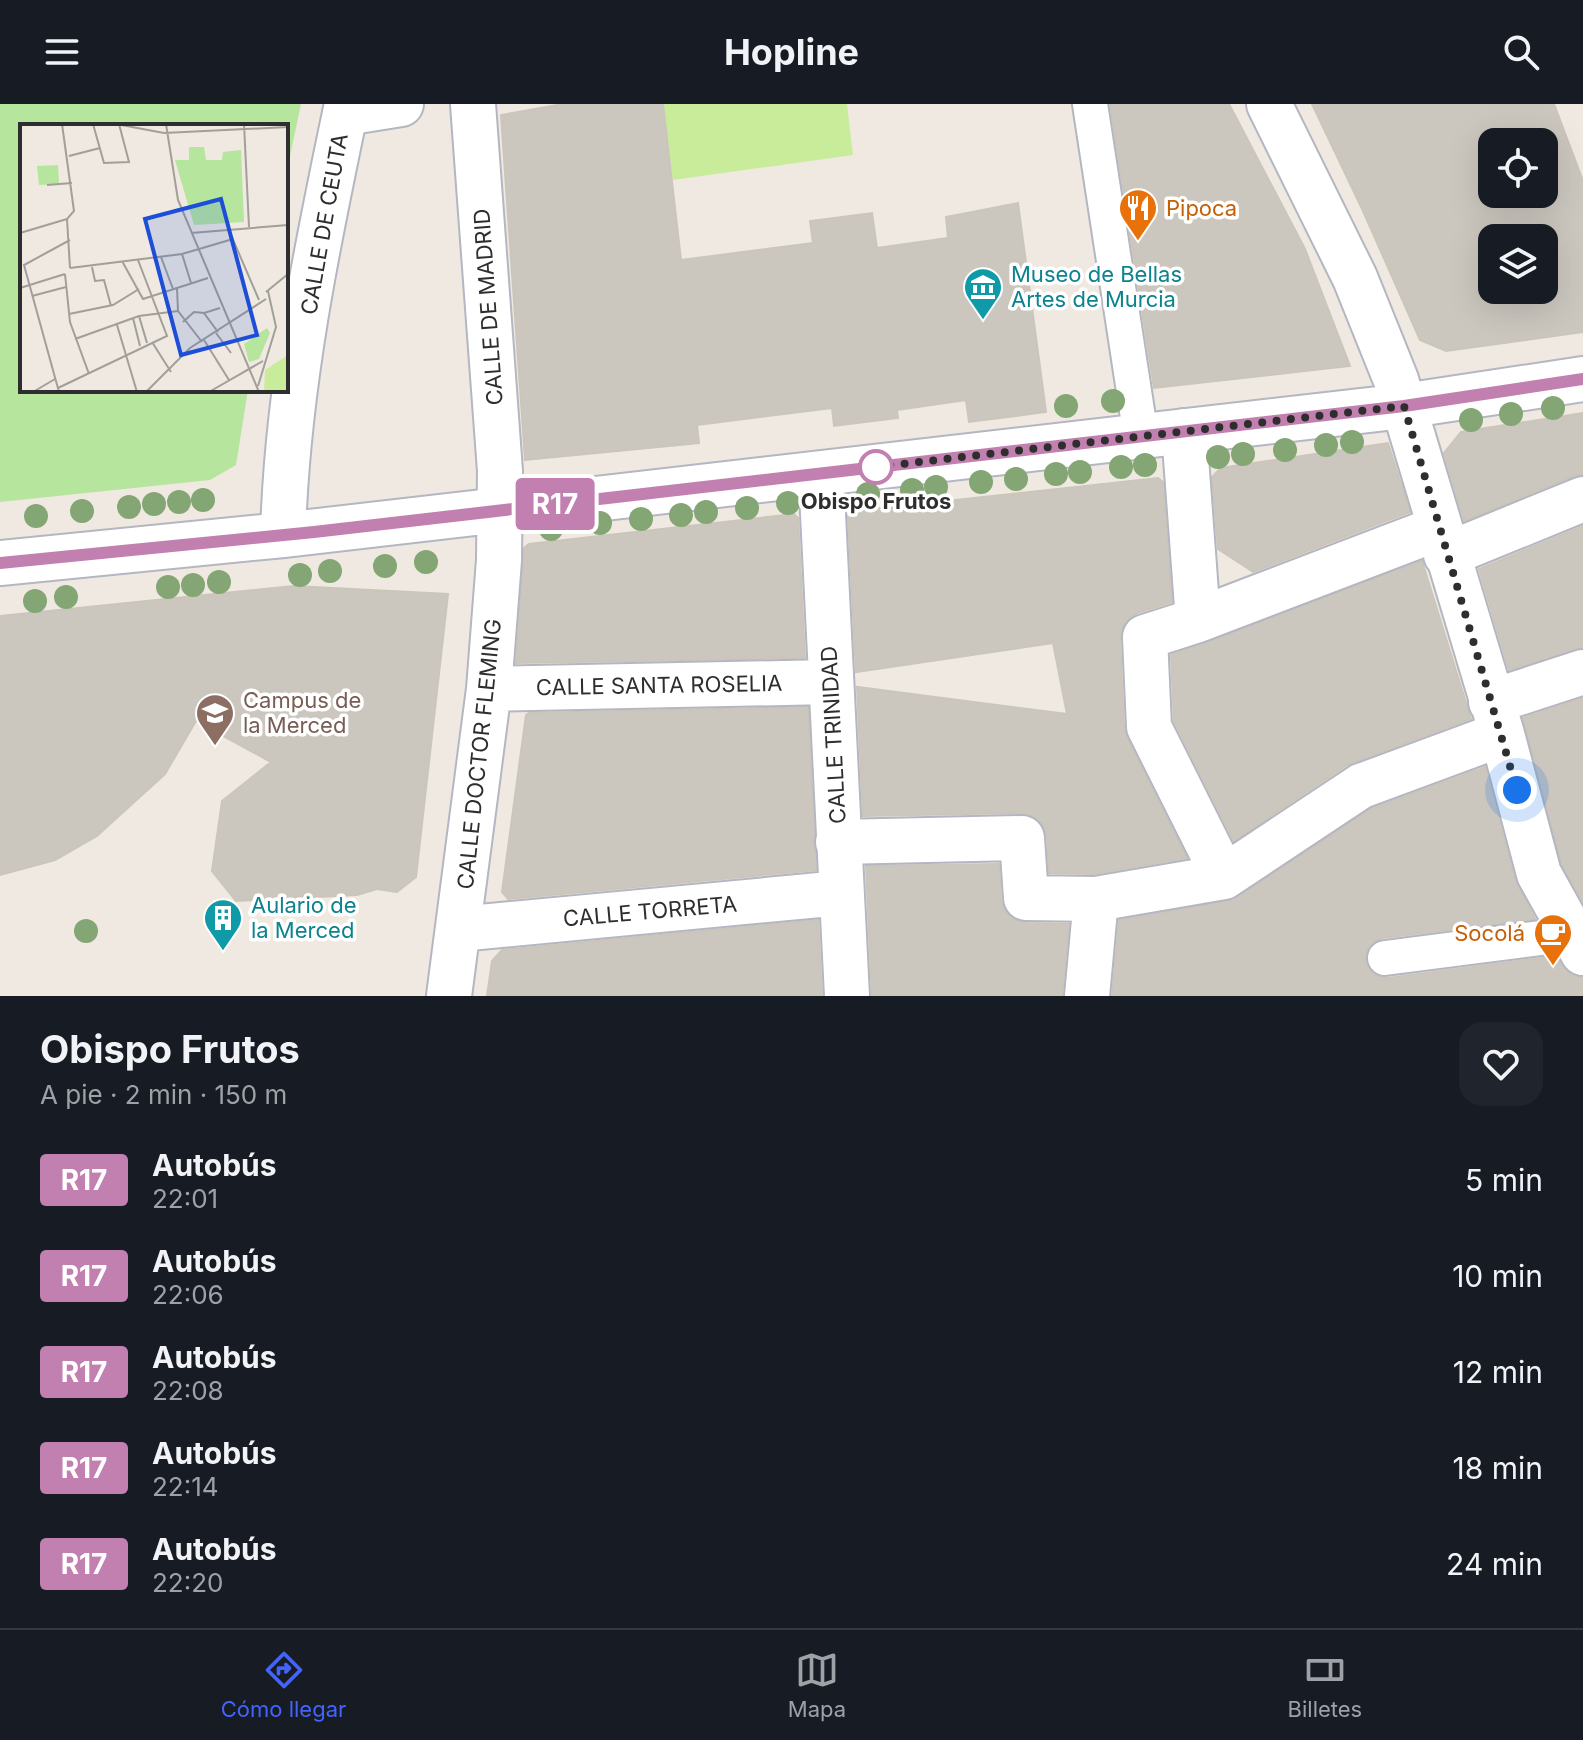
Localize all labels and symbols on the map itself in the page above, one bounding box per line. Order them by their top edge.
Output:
inset map [20,124,288,392]
street label: CALLE DE CEUTA [295,131,353,317]
restaurant icon: Pipoca [1117,187,1159,242]
place label: Pipoca [1166,195,1237,221]
street label: CALLE DE MADRID [468,208,508,406]
place label: Museo de Bellas Artes de Murcia [1011,261,1182,312]
museum icon: Museo de Bellas Artes de Murcia [962,266,1004,321]
marker: Obispo Frutos [859,450,893,484]
line badge: R17 [509,478,601,530]
place label: Obispo Frutos [801,488,951,514]
street label: CALLE DOCTOR FLEMING [452,617,506,891]
street label: CALLE TRINIDAD [815,645,851,825]
street label: CALLE SANTA ROSELIA [536,670,782,700]
place label: Campus de la Merced [243,687,361,738]
school or university icon: Campus de la Merced [194,692,236,747]
your location [1497,770,1537,810]
street label: CALLE TORRETA [562,890,738,932]
place label: Aulario de la Merced [251,892,357,943]
building icon: Aulario de la Merced [202,897,244,952]
cafe icon: Socolá [1532,912,1574,967]
place label: Socolá [1454,920,1525,946]

